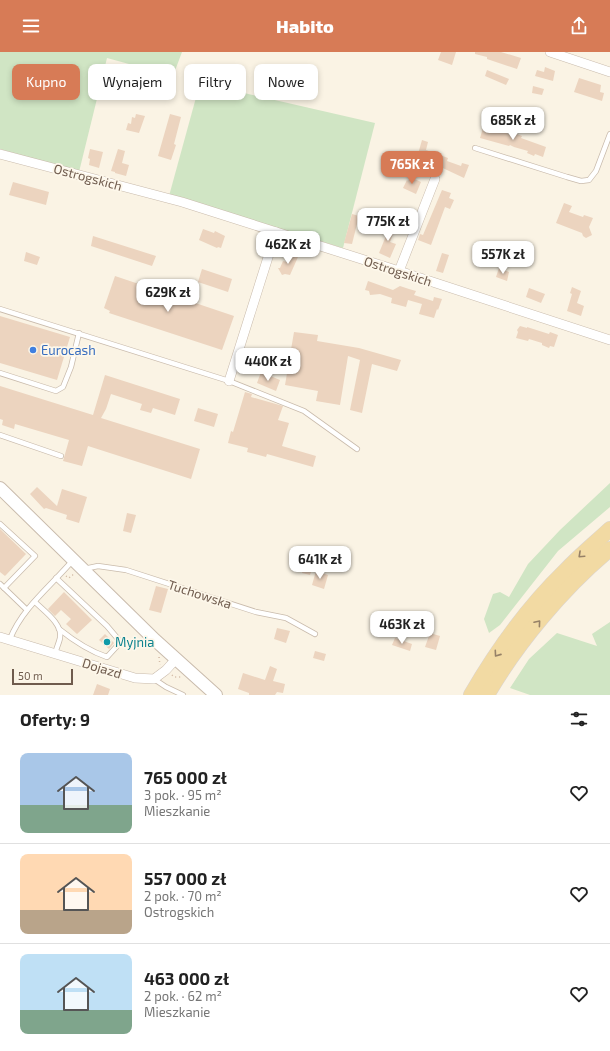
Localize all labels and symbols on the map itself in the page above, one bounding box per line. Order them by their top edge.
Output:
pin: 685K zł [476,107,550,141]
pin: 765K zł [375,151,449,185]
street label: Ostrogskich [52,160,124,194]
pin: 775K zł [351,208,425,242]
pin: 462K zł [251,231,325,265]
pin: 557K zł [466,241,540,275]
street label: Ostrogskich [362,253,434,289]
pin: 629K zł [131,279,205,313]
place label: Eurocash [41,342,96,358]
marker: Eurocash [28,345,38,355]
pin: 440K zł [231,348,305,382]
pin: 641K zł [283,546,357,580]
one-way arrow [578,551,586,558]
street label: Tuchowska [166,576,234,612]
pin: 463K zł [365,611,439,645]
one-way arrow [533,620,540,628]
place label: Myjnia [115,634,154,650]
marker: Myjnia [102,637,112,647]
one-way arrow [494,650,502,657]
street label: Dojazd [80,654,124,682]
scale bar [12,667,73,686]

